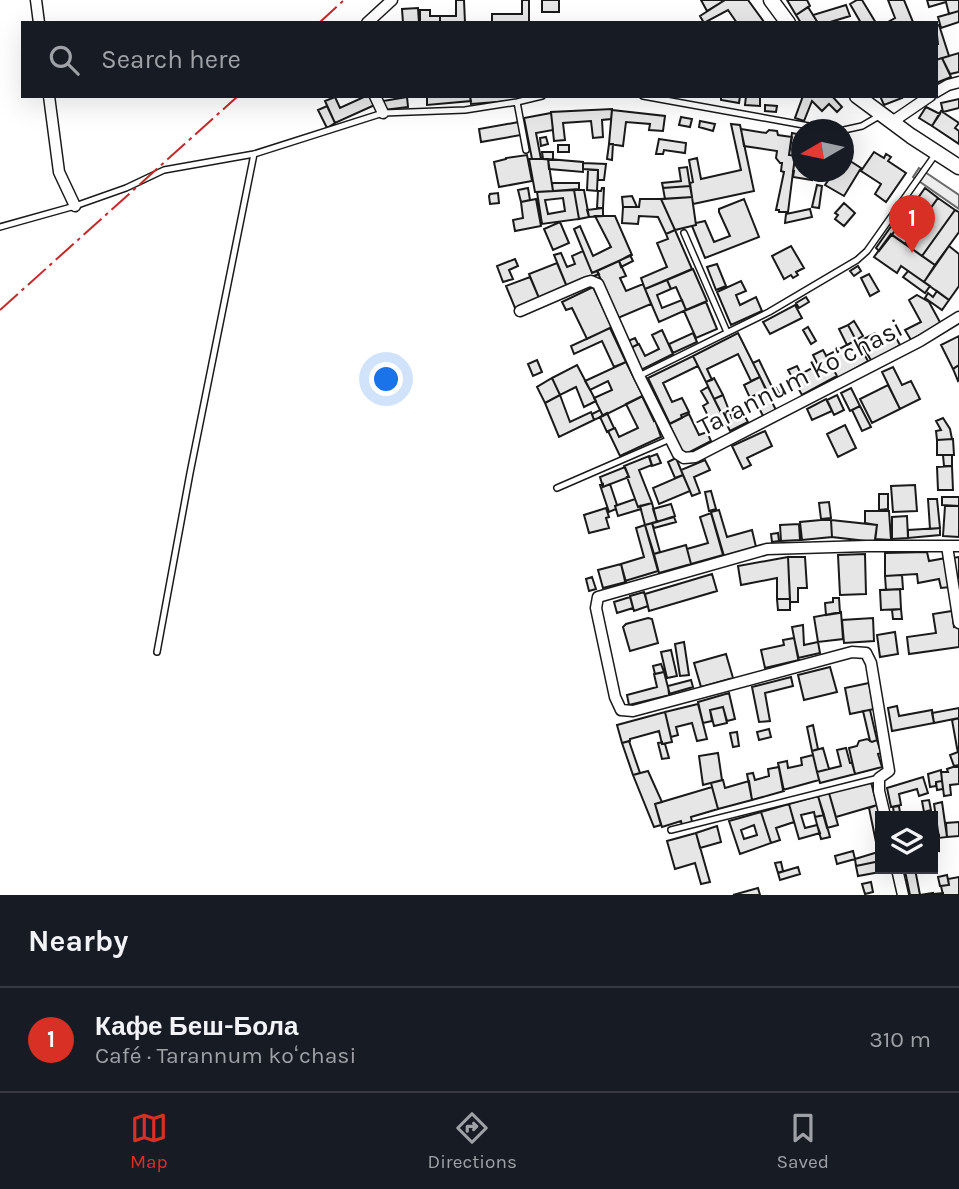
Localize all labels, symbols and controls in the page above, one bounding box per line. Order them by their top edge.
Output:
search box [21,21,938,98]
icon: search [45,41,83,79]
text: Search here [101,44,241,75]
north arrow [791,119,854,182]
pin: 1 [889,195,935,253]
street label: Tarannum koʻchasi [693,312,908,443]
your location [369,362,403,396]
map controls [875,811,938,874]
button: layers [875,811,938,874]
text: Nearby [28,923,128,959]
text: Кафе Беш-Бола [95,1011,299,1042]
text: 1 [47,1026,55,1053]
text: 310 m [869,1026,931,1053]
text: Café · Tarannum koʻchasi [95,1042,356,1069]
tab: Map [130,1109,168,1173]
tab: Directions [428,1109,517,1173]
tab: Saved [777,1109,829,1173]

